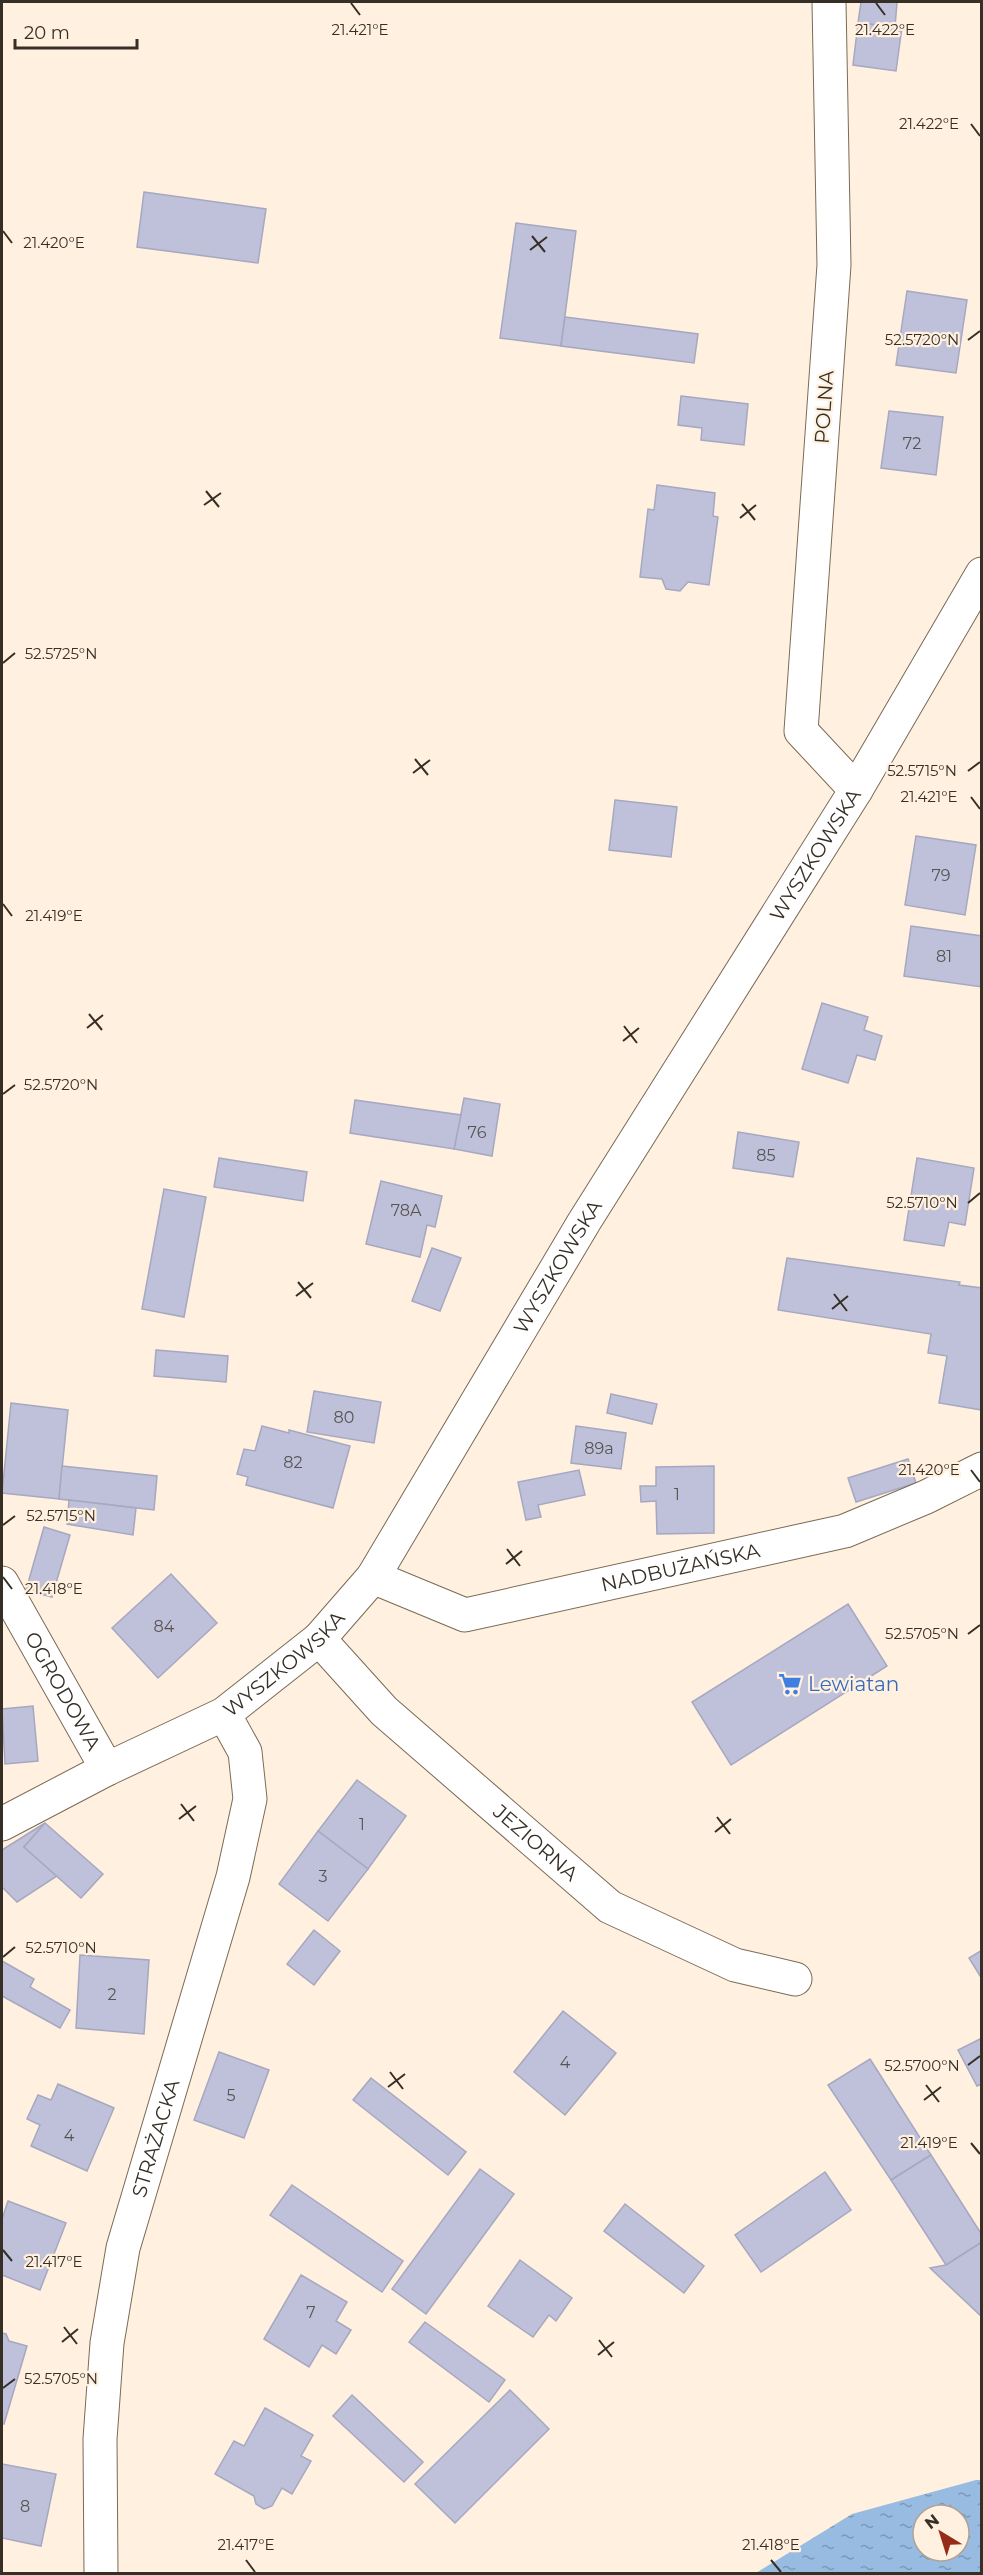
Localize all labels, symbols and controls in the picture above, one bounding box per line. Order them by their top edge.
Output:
scale bar [15,12,136,50]
text: 21.421°E [331,20,389,39]
text: 21.422°E [855,20,915,39]
text: 20 m [24,22,70,44]
text: 21.422°E [899,114,959,133]
text: 21.420°E [23,233,85,252]
text: 52.5720°N [885,330,959,349]
street label: POLNA [809,369,839,445]
house number: 72 [903,434,921,453]
text: 52.5725°N [25,644,97,663]
text: 52.5715°N [887,761,957,780]
street label: WYSZKOWSKA [765,784,866,925]
text: 21.421°E [900,787,958,806]
house number: 79 [931,866,951,885]
text: 21.419°E [25,906,83,925]
house number: 81 [936,947,952,966]
text: 52.5720°N [24,1075,98,1094]
house number: 76 [468,1123,487,1142]
house number: 85 [756,1146,776,1165]
text: 52.5710°N [886,1193,958,1212]
street label: WYSZKOWSKA [508,1195,607,1338]
house number: 78A [391,1201,422,1220]
house number: 80 [334,1408,354,1427]
house number: 89a [584,1439,614,1458]
house number: 82 [283,1453,303,1472]
text: 21.420°E [898,1460,960,1479]
house number: 1 [674,1485,680,1504]
text: 52.5715°N [26,1506,96,1525]
street label: NADBUŻAŃSKA [599,1538,763,1597]
text: 21.418°E [25,1579,83,1598]
street label: WYSZKOWSKA [218,1606,350,1722]
house number: 84 [154,1617,175,1636]
text: 52.5705°N [885,1624,959,1643]
street label: OGRODOWA [20,1628,106,1755]
supermarket icon: Lewiatan [777,1671,803,1697]
place label: Lewiatan [808,1672,899,1696]
street label: JEZIORNA [488,1799,584,1886]
house number: 1 [359,1815,365,1834]
house number: 3 [318,1867,328,1886]
text: 52.5710°N [25,1938,97,1957]
house number: 2 [107,1985,117,2004]
house number: 4 [560,2053,571,2072]
text: 52.5700°N [884,2056,960,2075]
street label: STRAŻACKA [127,2076,185,2200]
house number: 5 [226,2086,236,2105]
house number: 4 [64,2126,75,2145]
text: 21.419°E [900,2133,958,2152]
text: 21.417°E [25,2252,83,2271]
house number: 7 [306,2303,316,2322]
text: 52.5705°N [24,2369,98,2388]
house number: 8 [20,2497,30,2516]
north arrow [911,2503,971,2563]
text: N [921,2510,943,2533]
text: 21.417°E [217,2535,275,2554]
text: 21.418°E [742,2535,800,2554]

